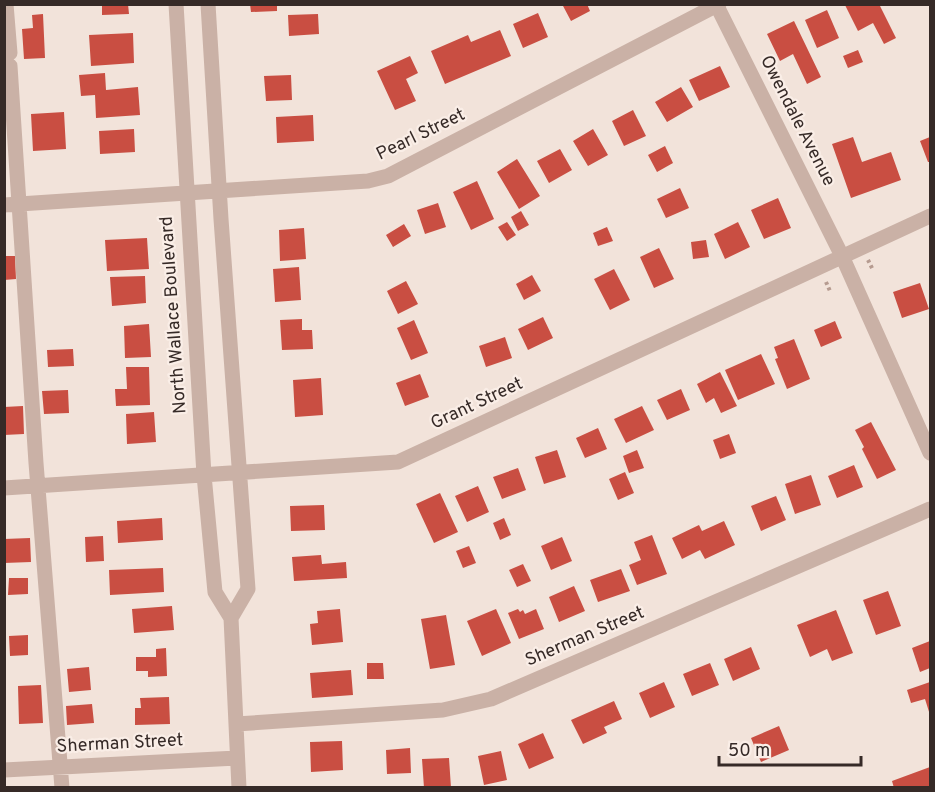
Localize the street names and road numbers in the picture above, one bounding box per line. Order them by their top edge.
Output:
street label: Owendale Avenue [754,52,840,190]
street label: Pearl Street [373,104,469,166]
street label: North Wallace Boulevard [156,215,192,415]
street label: Grant Street [427,373,527,435]
street label: Sherman Street [522,602,648,672]
street label: Sherman Street [56,729,184,759]

